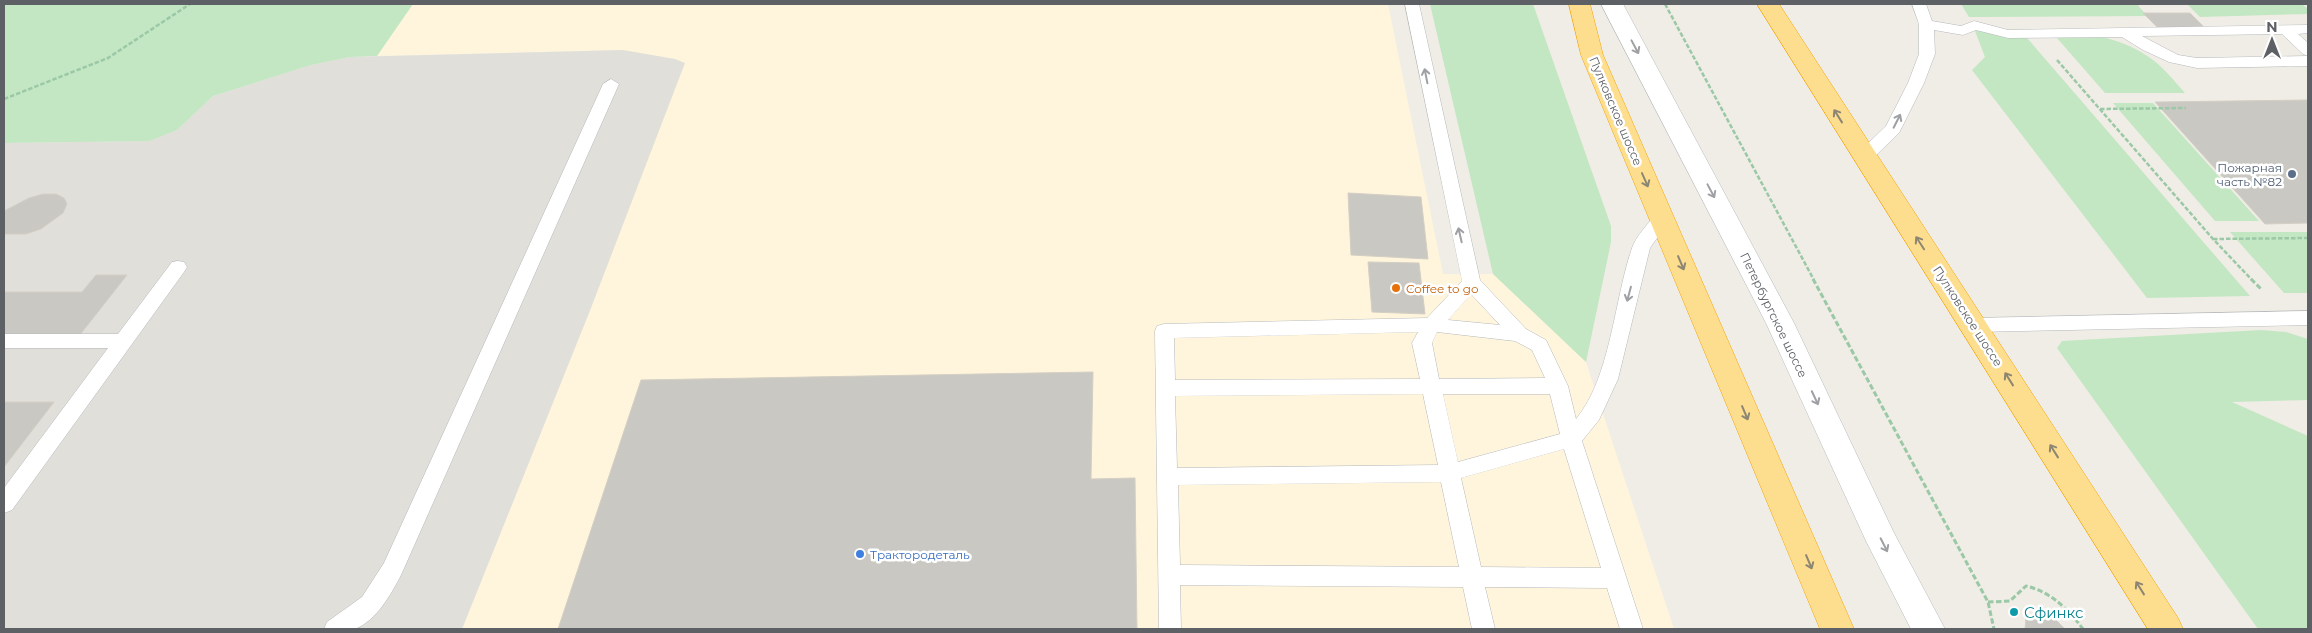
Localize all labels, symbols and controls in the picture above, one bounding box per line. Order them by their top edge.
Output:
north arrow [2247,15,2297,65]
text: N [2266,18,2278,36]
one-way arrow [1631,39,1641,53]
street label: Пулковское шоссе [1586,54,1646,168]
one-way arrow [1421,68,1431,84]
one-way arrow [1833,109,1844,123]
one-way arrow [1892,114,1902,129]
place label: Пожарная часть №82 [2217,160,2282,189]
marker: Пожарная часть №82 [2286,168,2298,180]
one-way arrow [1641,172,1651,187]
one-way arrow [1706,183,1716,198]
one-way arrow [1455,227,1464,243]
one-way arrow [1915,236,1926,250]
street label: Петербургское шоссе [1737,250,1811,380]
one-way arrow [1677,255,1687,270]
street label: Пулковское шоссе [1930,263,2006,369]
place label: Coffee to go [1406,281,1479,296]
marker: Coffee to go [1390,282,1402,294]
one-way arrow [1623,285,1633,301]
one-way arrow [2003,373,2013,387]
one-way arrow [1811,390,1820,405]
one-way arrow [1742,405,1751,420]
one-way arrow [2048,444,2058,458]
one-way arrow [1879,538,1889,553]
place label: Трактородеталь [870,547,970,562]
marker: Трактородеталь [854,548,866,560]
one-way arrow [1804,554,1814,569]
one-way arrow [2135,582,2145,596]
place label: Сфинкс [2024,603,2084,622]
marker: Сфинкс [2008,606,2020,618]

